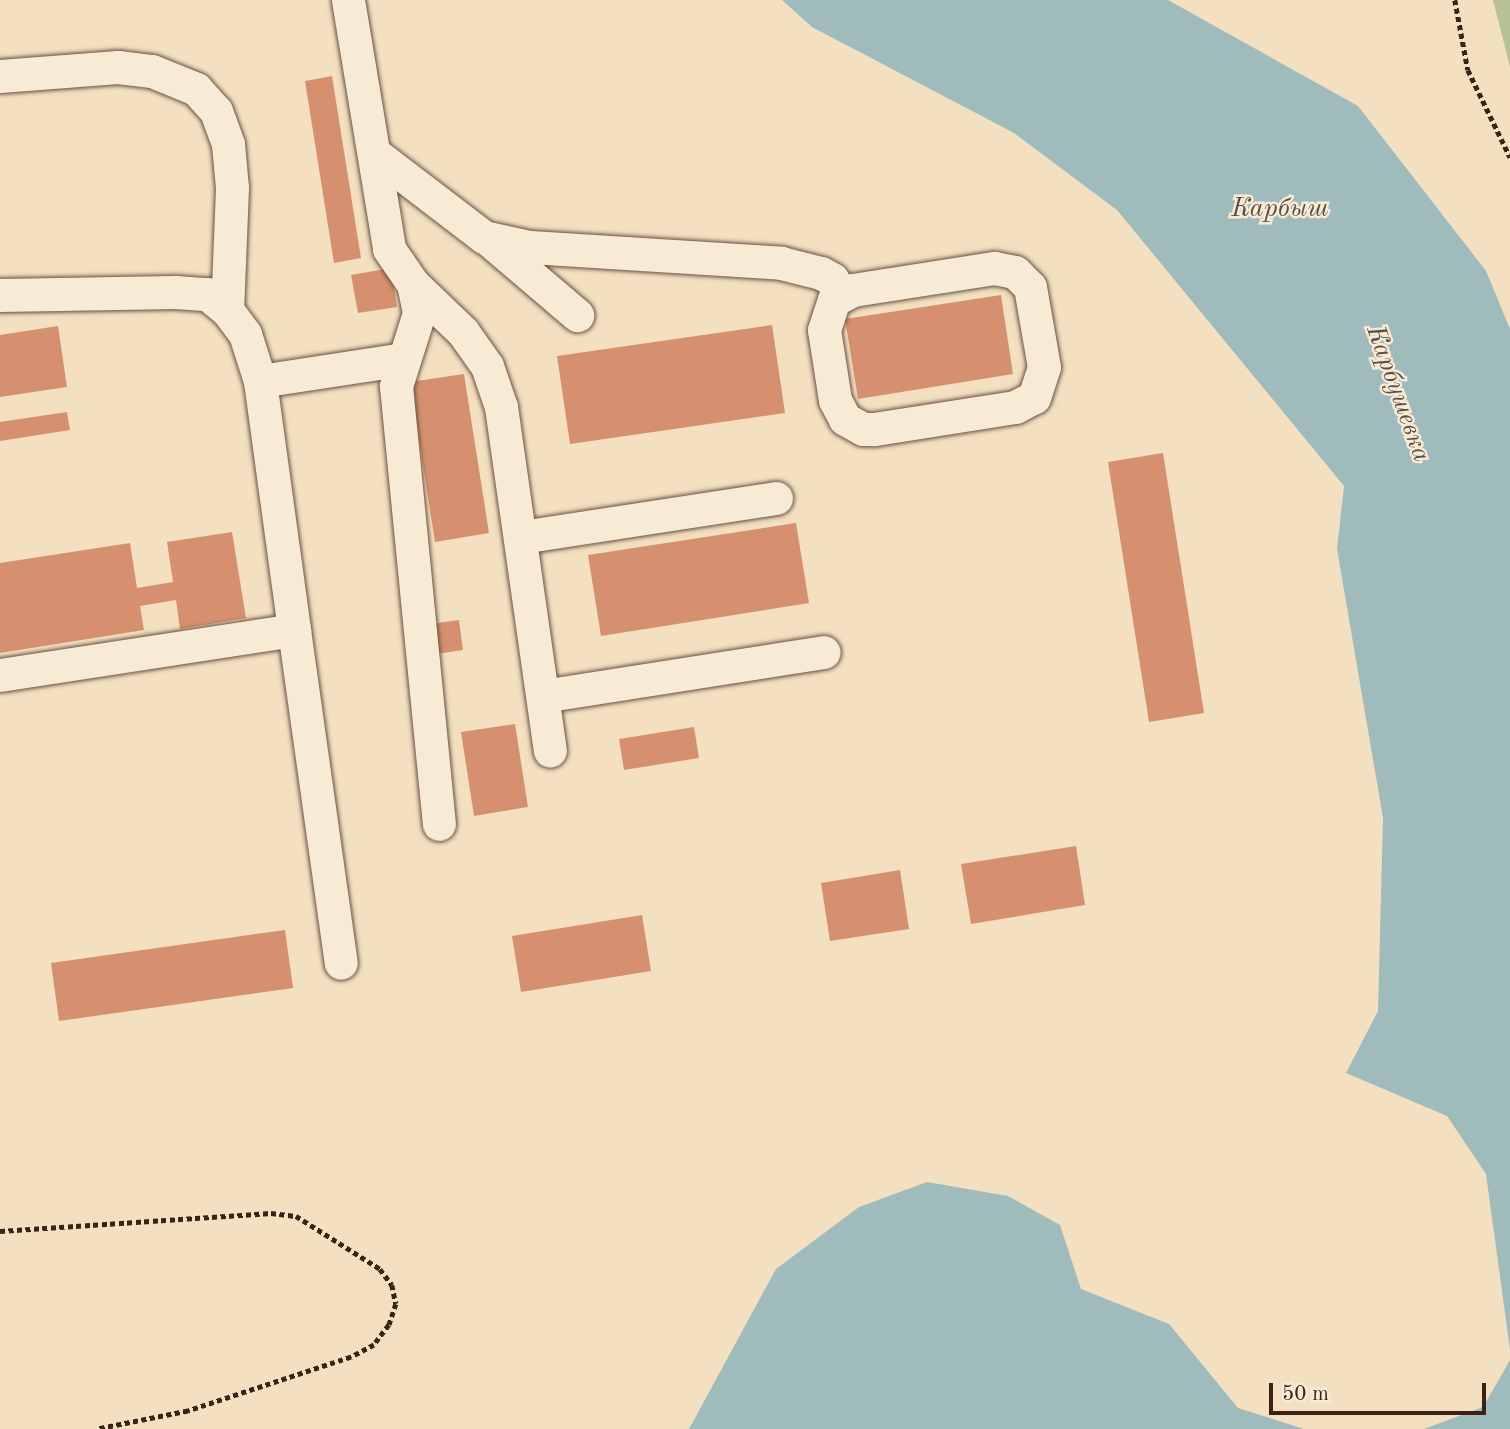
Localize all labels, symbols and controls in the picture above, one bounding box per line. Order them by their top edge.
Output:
water label: Карбыш [1231,194,1329,226]
water label: Карбушевка [1358,322,1436,466]
scale bar [1272,1370,1489,1414]
text: 50 m [1282,1384,1329,1405]

